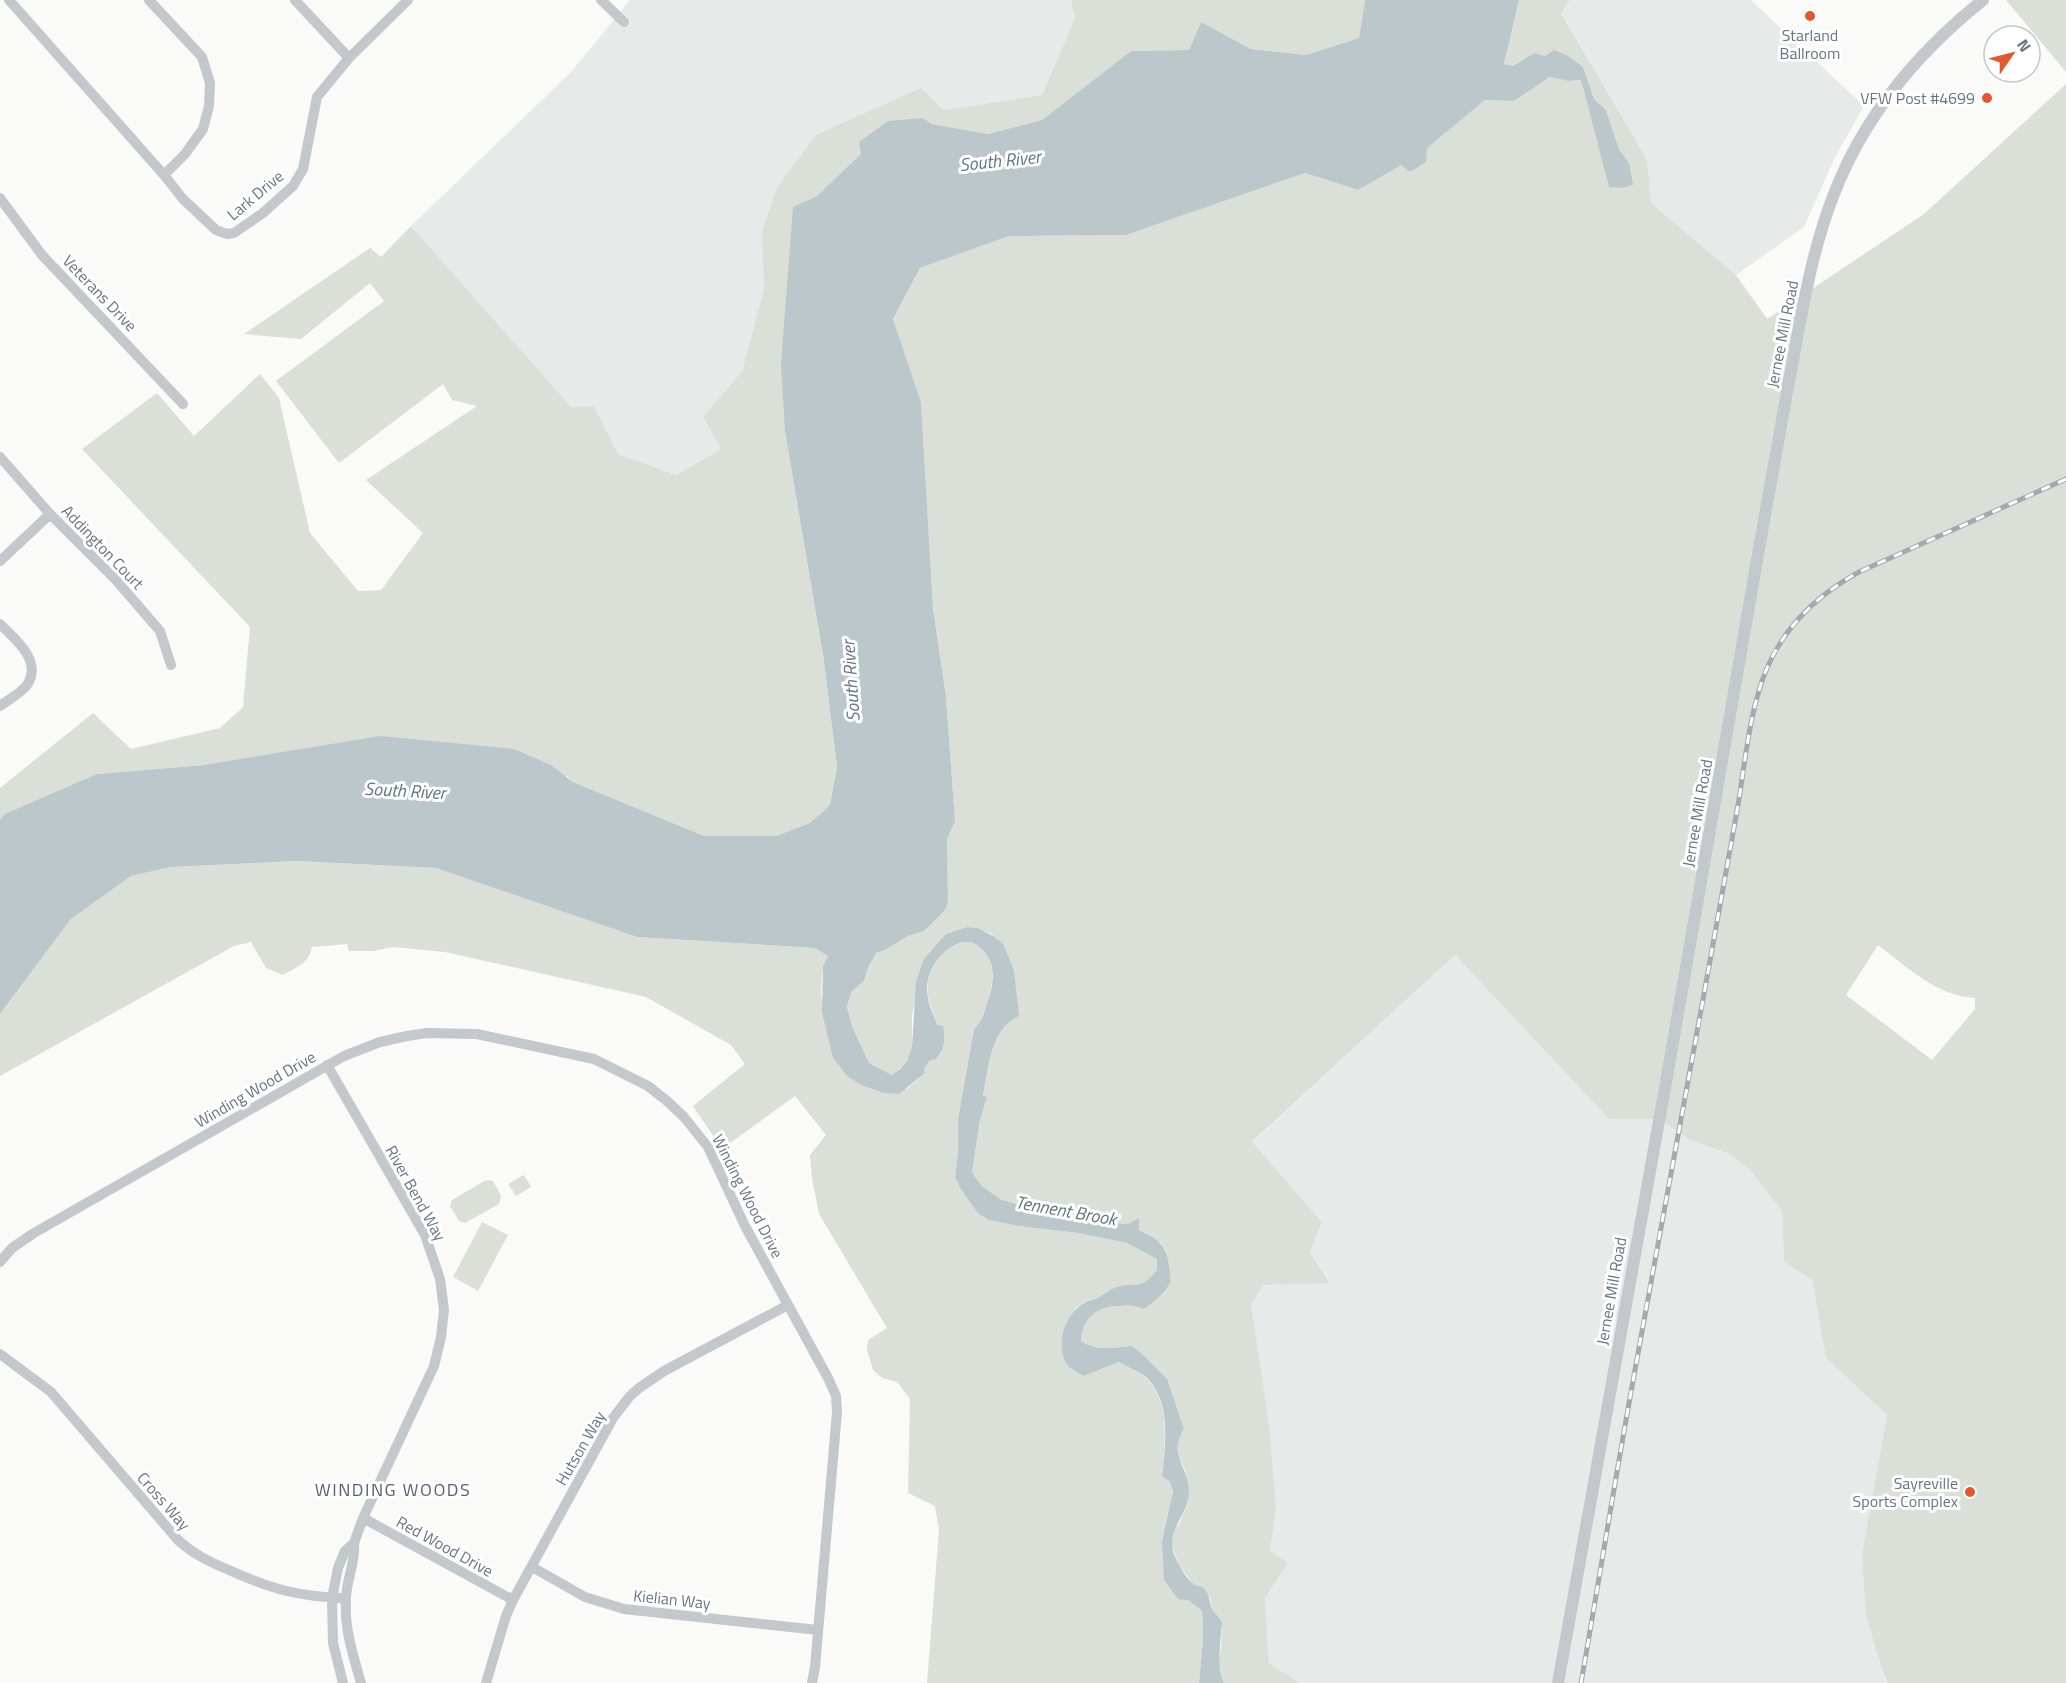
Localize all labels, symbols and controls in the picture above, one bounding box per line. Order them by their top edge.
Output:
marker: Starland Ballroom [1803,9,1817,23]
place label: Starland Ballroom [1780,23,1840,65]
north arrow [1982,24,2042,84]
text: N [2011,34,2037,57]
place label: VFW Post #4699 [1860,86,1975,110]
marker: VFW Post #4699 [1980,91,1994,105]
water label: South River [958,143,1044,178]
street label: Lark Drive [221,164,289,226]
street label: Veterans Drive [57,249,143,337]
street label: Jernee Mill Road [1760,278,1804,390]
street label: Addington Court [56,499,150,595]
water label: South River [834,637,867,723]
street label: Jernee Mill Road [1676,757,1718,869]
water label: South River [364,775,449,806]
street label: Winding Wood Drive [190,1045,320,1133]
street label: Winding Wood Drive [706,1130,790,1262]
street label: River Bend Way [380,1141,452,1245]
water label: Tennent Brook [1014,1188,1121,1233]
street label: Jernee Mill Road [1590,1235,1632,1347]
street label: Hutson Way [549,1406,611,1490]
street label: Cross Way [132,1467,196,1536]
place label: Sayreville Sports Complex [1853,1471,1958,1513]
district label: WINDING WOODS [315,1476,471,1503]
marker: Sayreville Sports Complex [1963,1485,1977,1499]
street label: Red Wood Drive [392,1509,498,1583]
street label: Kielian Way [632,1583,712,1615]

